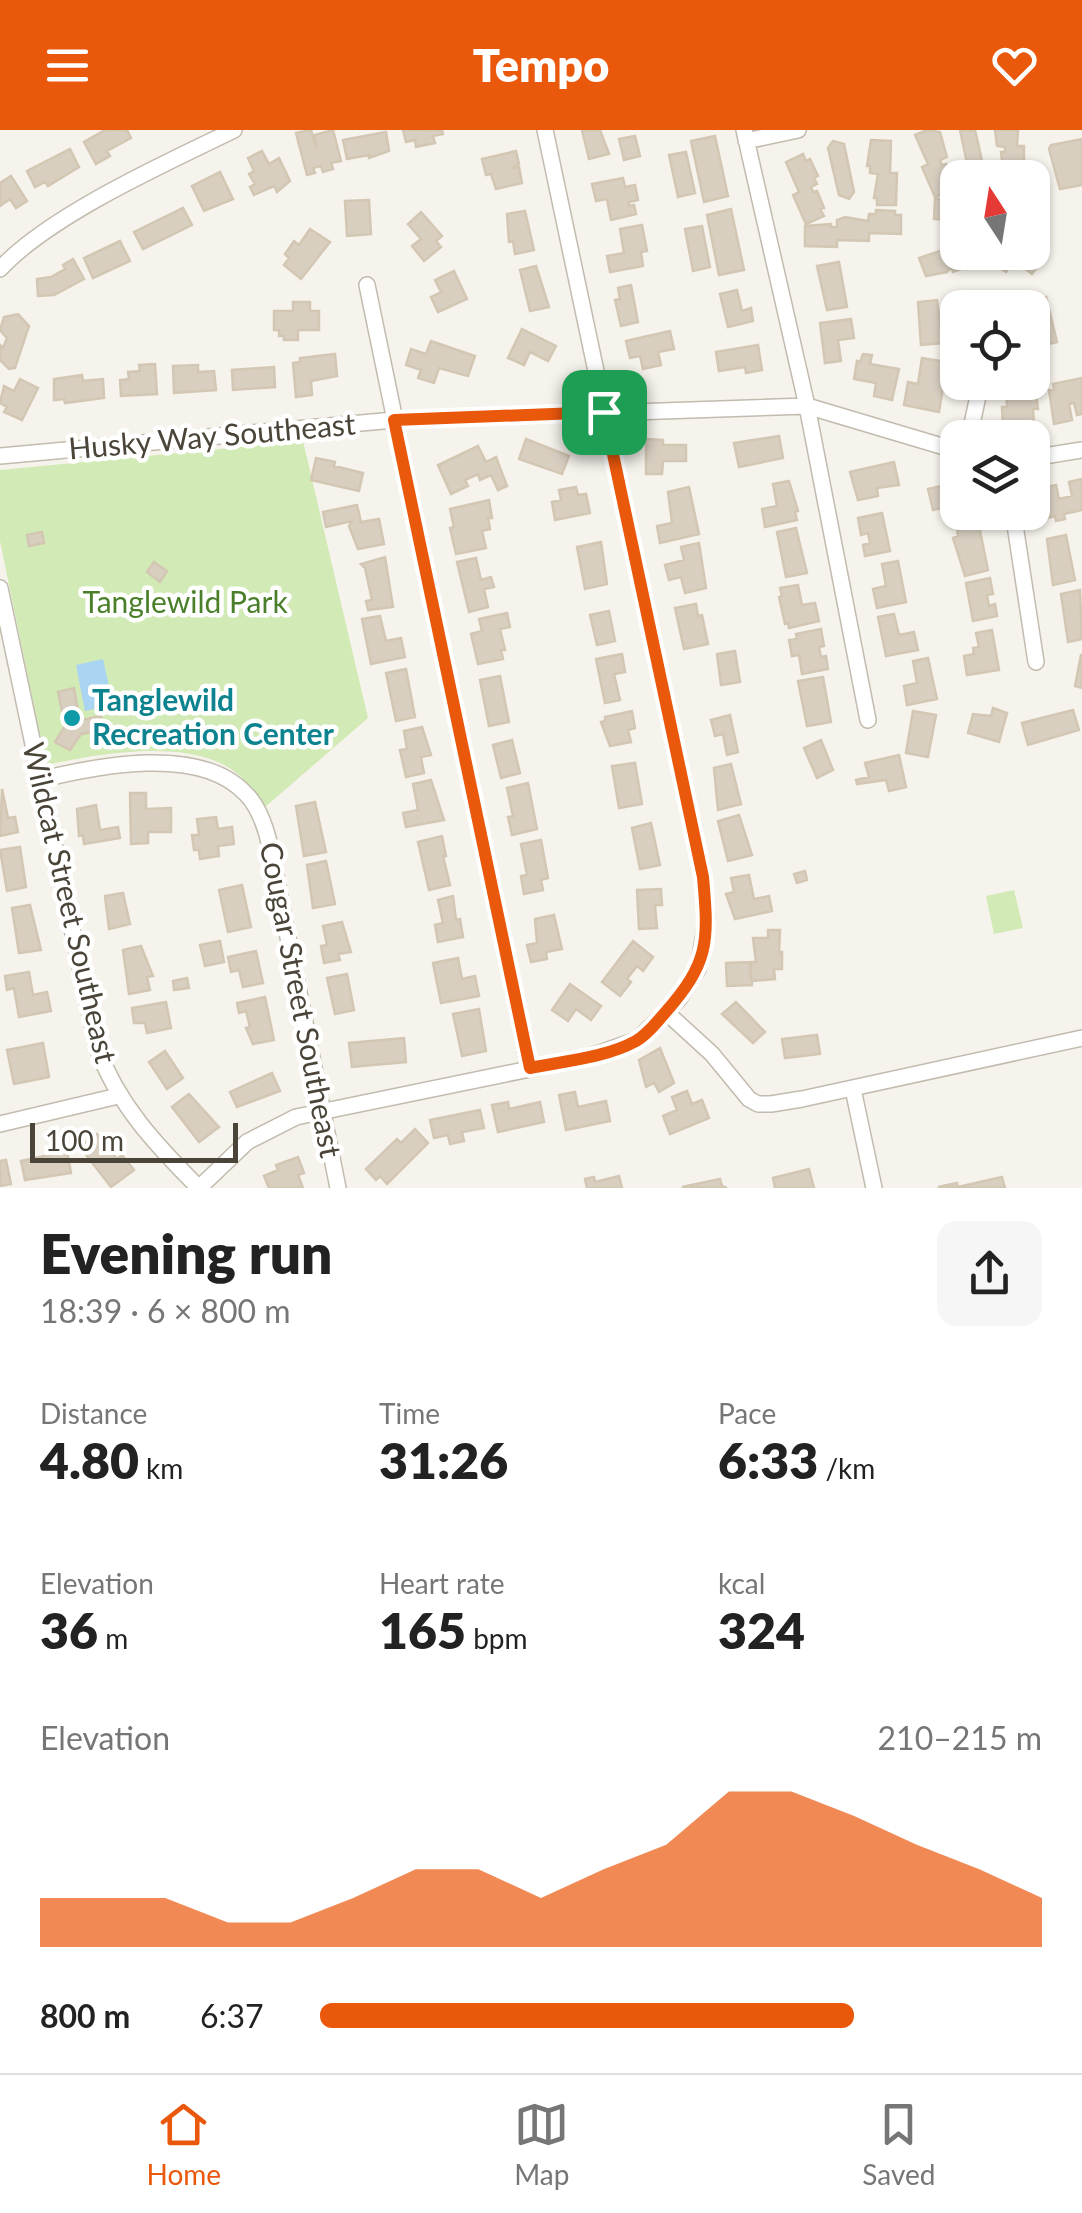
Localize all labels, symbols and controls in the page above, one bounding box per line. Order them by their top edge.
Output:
icon: menu [40,38,95,93]
text: Tempo [473,38,609,92]
icon: heart [987,38,1042,93]
north arrow [940,160,1050,270]
map controls [940,160,1050,530]
button: locate [940,290,1050,400]
pin [562,370,647,455]
icon: arrive [577,385,632,440]
street label: Husky Way Southeast [67,405,357,465]
button: layers [940,420,1050,530]
park label: Tanglewild Park [82,583,288,619]
place label: Tanglewild Recreation Center [92,681,335,751]
marker: Tanglewild Recreation Center [61,707,83,729]
street label: Wildcat Street Southeast [17,739,125,1067]
street label: Cougar Street Southeast [254,839,350,1161]
scale bar [30,1118,238,1162]
text: 100 m [45,1123,124,1157]
text: Evening run [40,1220,332,1286]
button: share [937,1221,1042,1326]
text: 18:39 · 6 × 800 m [40,1291,291,1330]
text: Distance [40,1396,147,1430]
text: Time [379,1396,440,1430]
text: Pace [718,1396,776,1430]
text: 4.80 [40,1430,139,1490]
text: 31:26 [379,1430,508,1490]
text: 6:33 [718,1430,818,1490]
text: km [139,1451,183,1485]
text: /km [818,1451,875,1485]
text: Elevation [40,1566,154,1600]
text: Heart rate [379,1566,505,1600]
text: kcal [718,1566,765,1600]
text: 36 [40,1600,98,1660]
text: 165 [379,1600,466,1660]
text: 324 [718,1600,805,1660]
text: m [98,1621,128,1655]
text: bpm [466,1621,528,1655]
text: Elevation [40,1718,170,1757]
text: 210–215 m [878,1718,1042,1757]
text: 800 m [40,1996,130,2035]
text: 6:37 [200,1996,264,2035]
tab: Home [147,2097,221,2191]
tab: Map [514,2097,569,2191]
tab: Saved [862,2097,935,2191]

